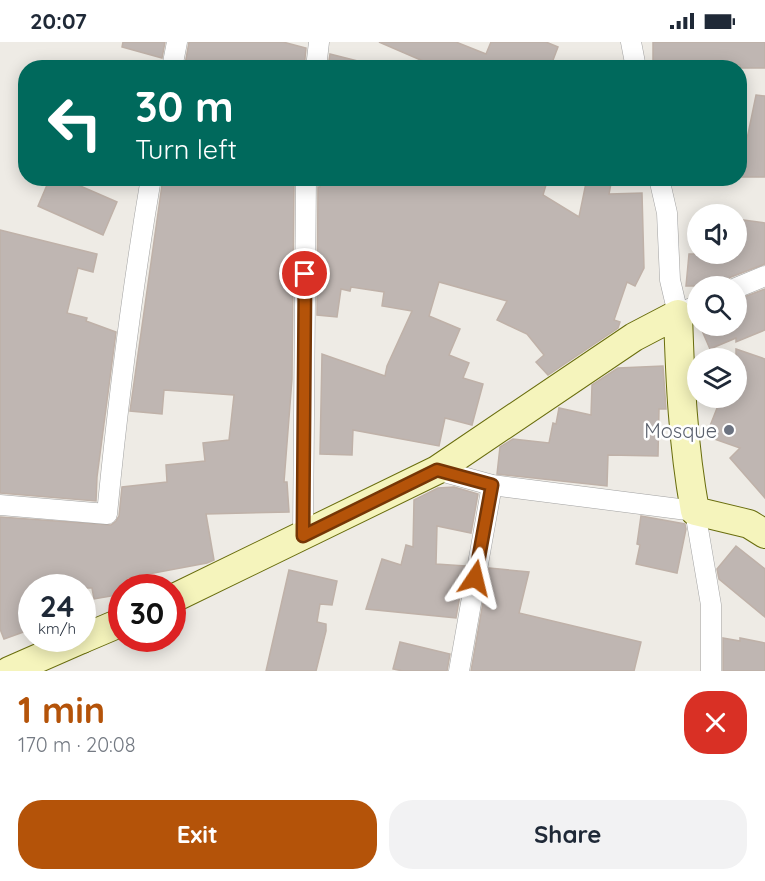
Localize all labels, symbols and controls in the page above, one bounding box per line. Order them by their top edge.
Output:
text: 20:07 [30,7,87,35]
text: 30 m [135,80,234,133]
icon: left [36,84,114,162]
text: Turn left [135,132,237,166]
map controls [687,204,747,408]
button: sound [687,204,747,264]
pin [279,248,330,299]
icon: arrive [288,257,321,290]
button: search [687,276,747,336]
button: layers [687,348,747,408]
place label: Mosque [644,418,717,443]
marker: Mosque [722,423,736,437]
position arrow [443,546,507,610]
speed limit sign: 30 [108,574,186,652]
text: 24 [40,587,74,625]
text: km/h [38,619,76,638]
text: 1 min [18,687,105,732]
button: close [684,691,747,754]
text: 170 m · 20:08 [18,732,136,757]
button: Exit [18,800,377,869]
button: Share [389,800,747,869]

